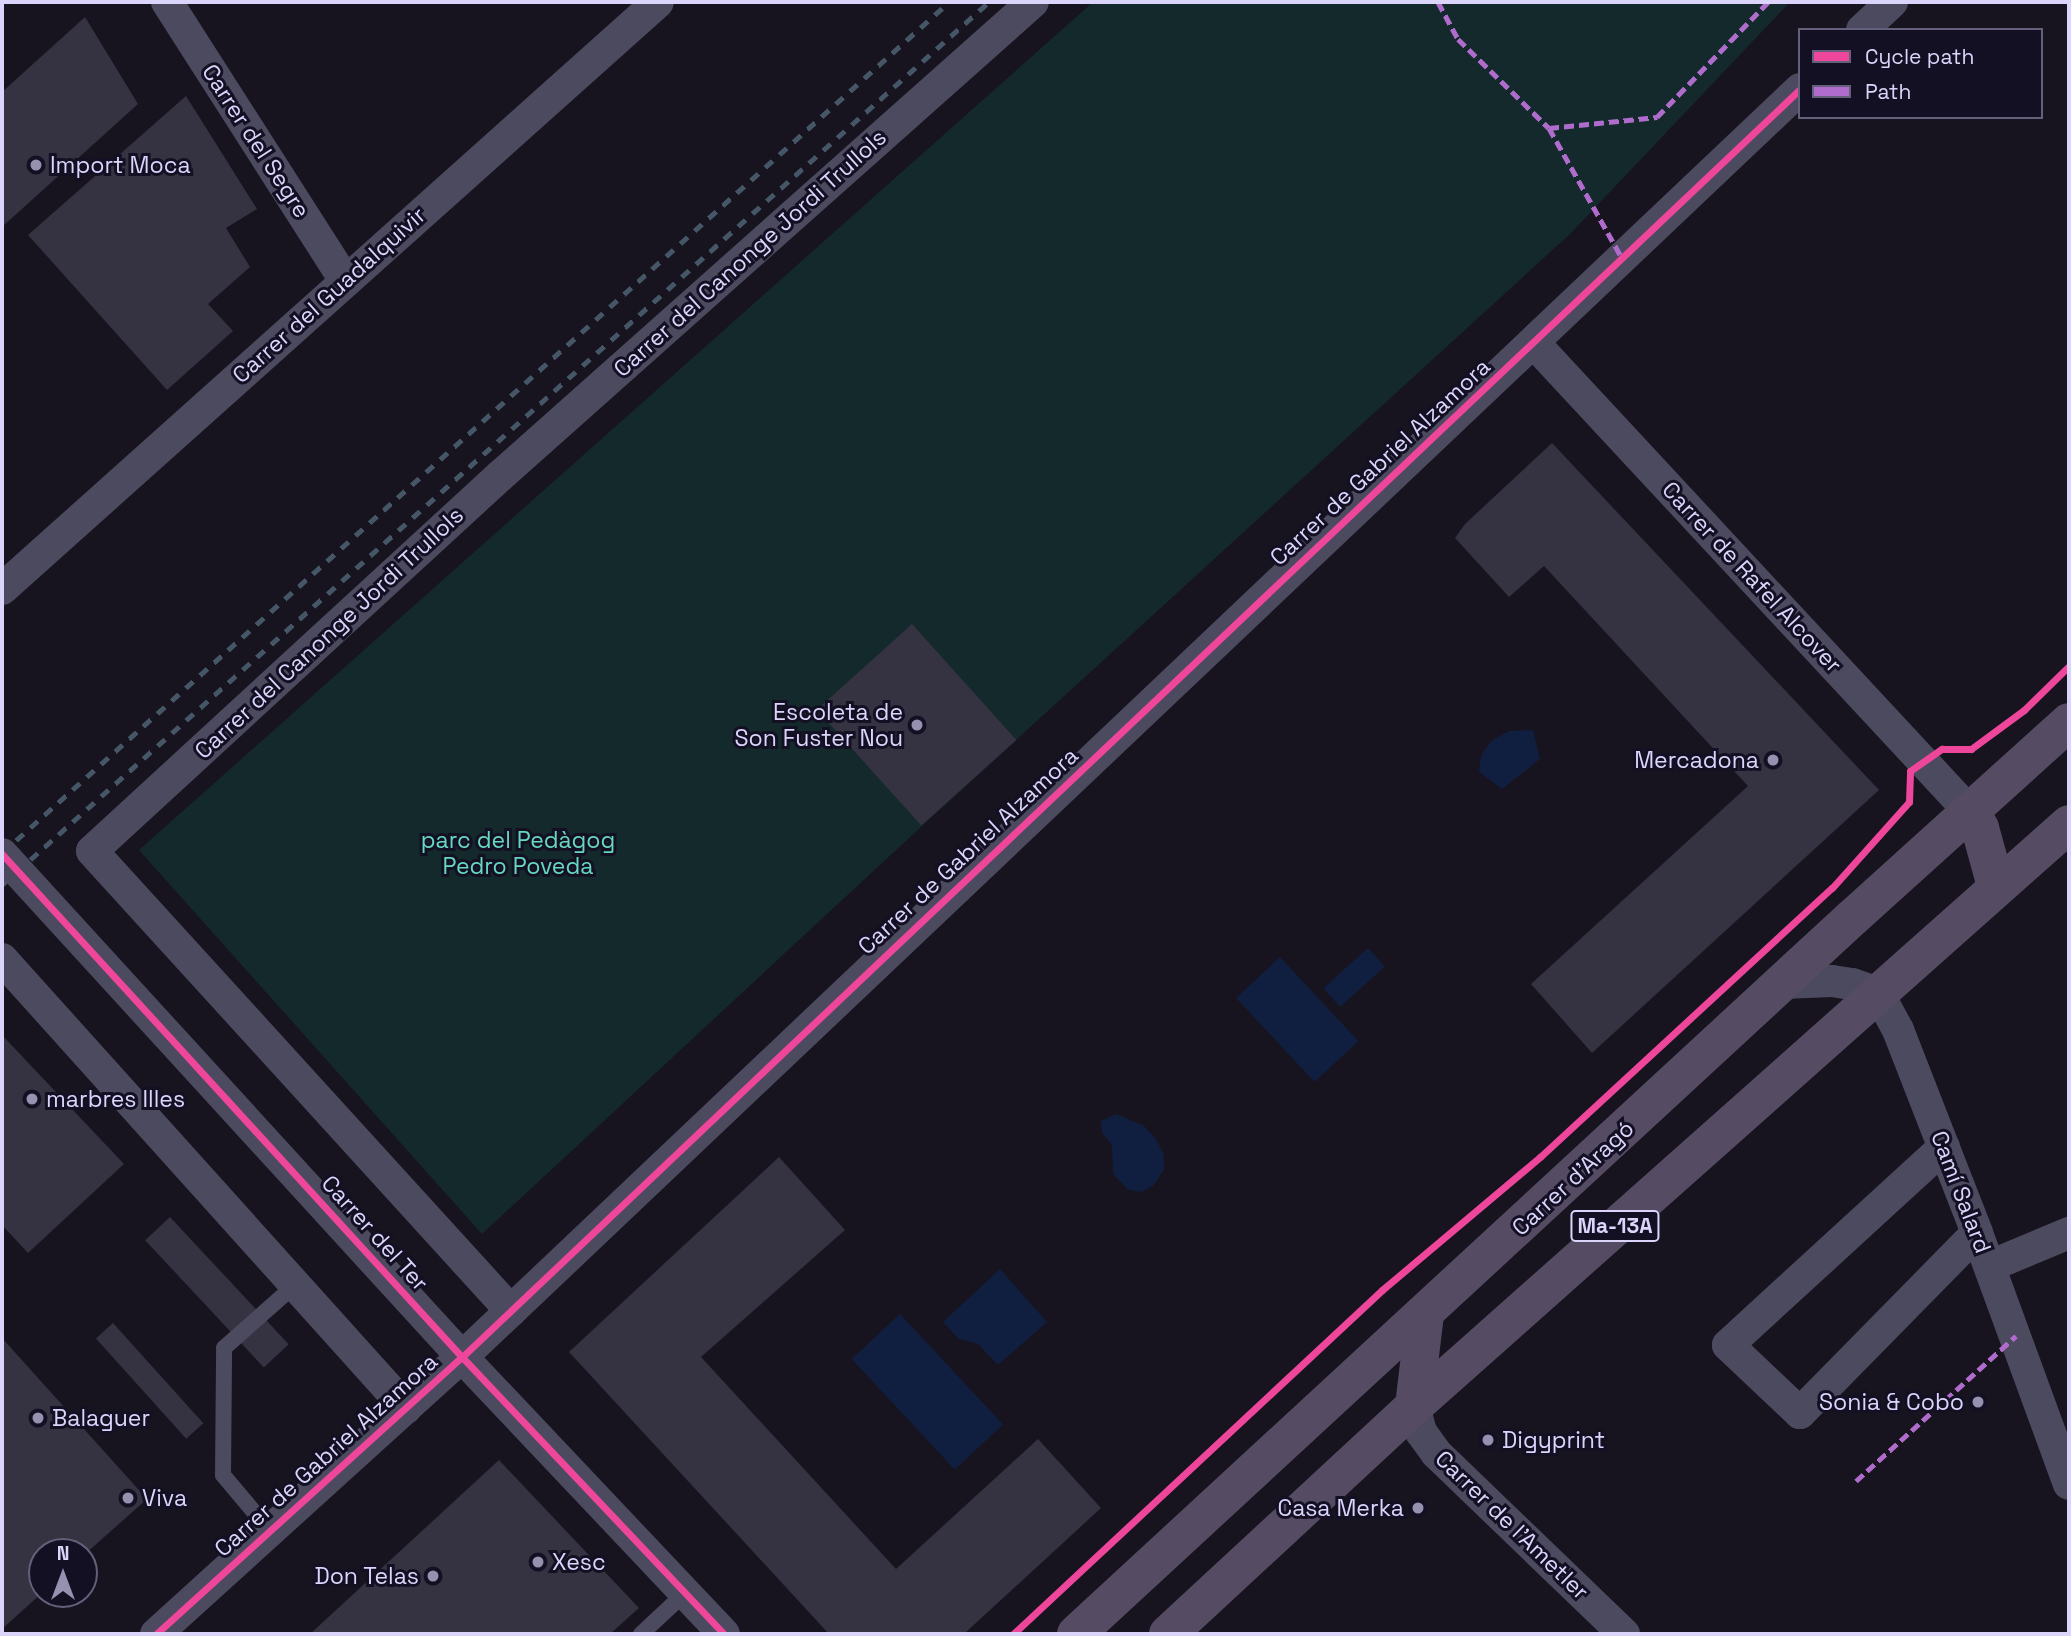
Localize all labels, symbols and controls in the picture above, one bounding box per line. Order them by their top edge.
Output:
legend [1798,28,2043,119]
text: Cycle path [1865,43,1974,70]
street label: Carrer del Segre [196,59,316,223]
text: Path [1865,78,1911,105]
street label: Carrer del Canonge Jordi Trullols [608,123,892,383]
place label: Import Moca [50,151,191,179]
marker: Import Moca [28,157,44,173]
street label: Carrer del Guadalquivir [227,201,431,389]
street label: Carrer de Gabriel Alzamora [1264,353,1496,571]
street label: Carrer de Rafel Alcover [1656,476,1848,678]
street label: Carrer del Canonge Jordi Trullols [189,501,469,765]
place label: Escoleta de Son Fuster Nou [734,698,903,752]
marker: Escoleta de Son Fuster Nou [909,717,925,733]
street label: Carrer de Gabriel Alzamora [852,742,1084,960]
place label: Mercadona [1634,746,1759,774]
marker: Mercadona [1765,752,1781,768]
park label: parc del Pedàgog Pedro Poveda [421,826,615,880]
place label: marbres Illes [46,1085,185,1113]
marker: marbres Illes [24,1091,40,1107]
street label: Carrer d'Aragó [1506,1115,1640,1241]
street label: Camí Salard [1925,1127,1997,1257]
street label: Carrer del Ter [316,1169,434,1297]
road number: Ma-13A [1570,1208,1660,1244]
street label: Carrer de Gabriel Alzamora [209,1347,443,1563]
place label: Sonia & Cobo [1819,1388,1964,1416]
marker: Sonia & Cobo [1970,1394,1986,1410]
place label: Balaguer [52,1404,150,1432]
marker: Balaguer [30,1410,46,1426]
place label: Digyprint [1502,1426,1605,1454]
marker: Digyprint [1480,1432,1496,1448]
street label: Carrer de l'Ametler [1429,1445,1595,1605]
place label: Viva [142,1484,187,1512]
marker: Viva [120,1490,136,1506]
place label: Casa Merka [1277,1494,1404,1522]
marker: Casa Merka [1410,1500,1426,1516]
north arrow [28,1538,98,1608]
text: N [57,1541,69,1566]
place label: Xesc [552,1548,606,1576]
marker: Xesc [530,1554,546,1570]
place label: Don Telas [314,1562,419,1590]
marker: Don Telas [425,1568,441,1584]

